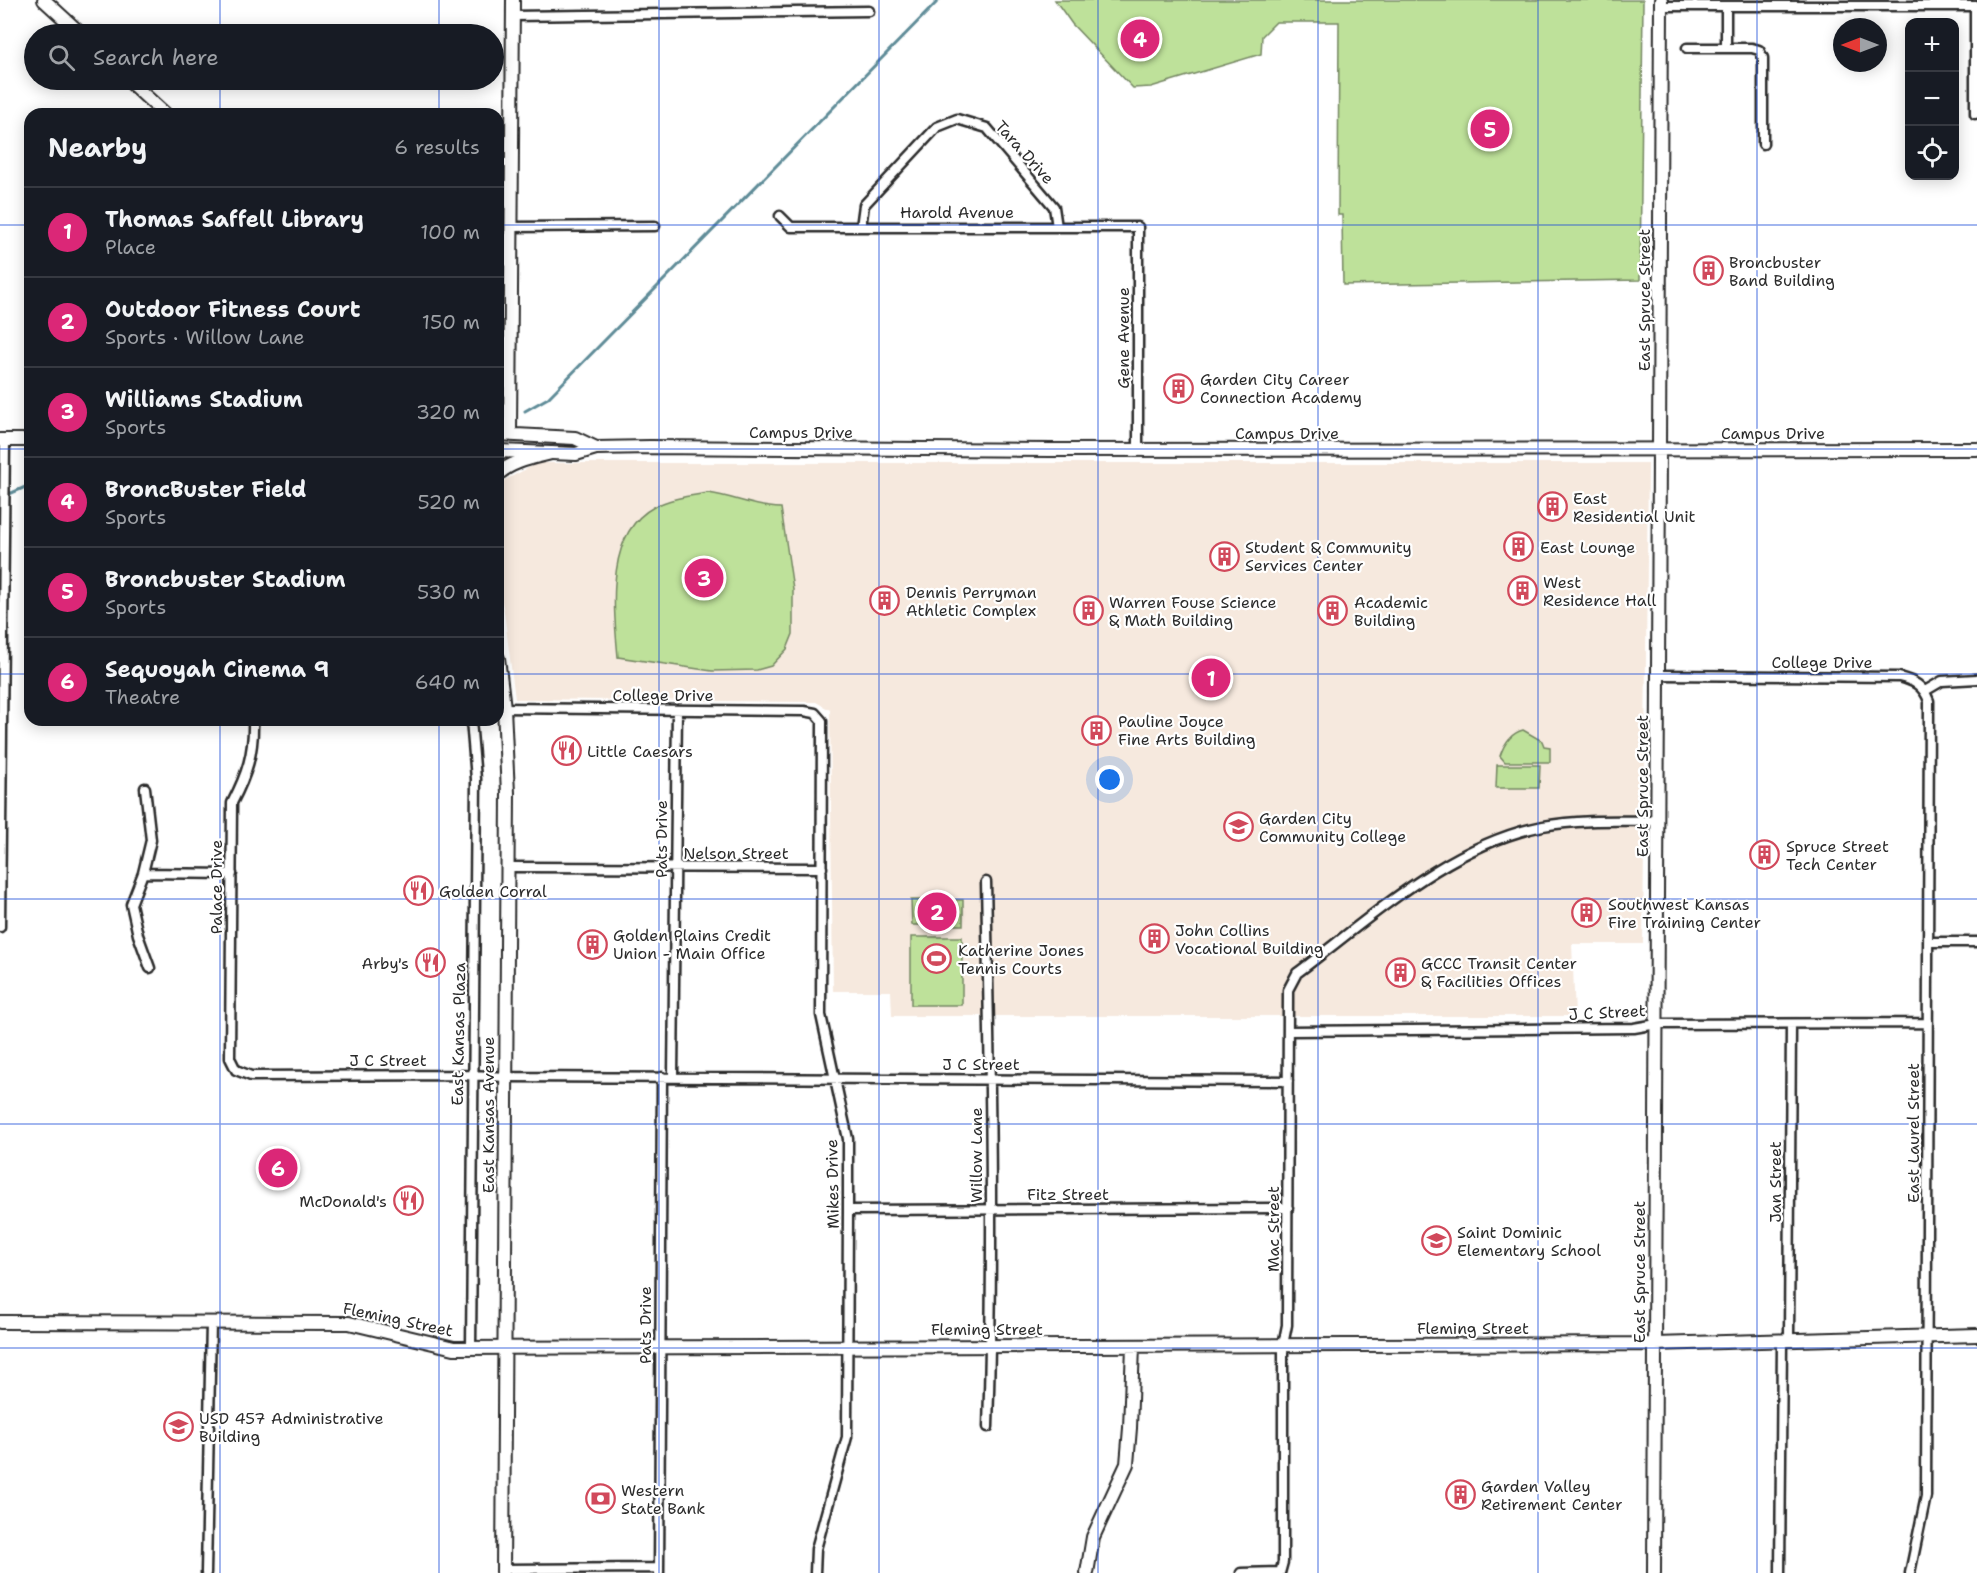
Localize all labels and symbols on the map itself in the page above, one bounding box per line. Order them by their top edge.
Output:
pin: 4 [1120,16,1160,62]
north arrow [1833,18,1887,72]
pin: 5 [1470,106,1510,152]
street label: Tara Drive [990,116,1059,189]
street label: Harold Avenue [900,202,1014,223]
street label: East Spruce Street [1634,229,1655,371]
place label: Broncbuster Band Building [1729,252,1835,291]
building icon: Broncbuster Band Building [1692,255,1724,287]
street label: Gene Avenue [1113,287,1134,389]
place label: Garden City Career Connection Academy [1200,369,1362,408]
building icon: Garden City Career Connection Academy [1163,372,1195,404]
street label: Campus Drive [749,422,853,443]
street label: Campus Drive [1235,423,1339,444]
street label: Campus Drive [1721,423,1825,444]
place label: East Residential Unit [1573,488,1696,527]
building icon: East Residential Unit [1536,491,1568,523]
building icon: East Lounge [1503,531,1535,563]
place label: Student & Community Services Center [1245,537,1412,576]
place label: East Lounge [1540,537,1635,558]
building icon: Student & Community Services Center [1208,540,1240,572]
pin: 3 [684,556,724,600]
place label: West Residence Hall [1543,572,1656,611]
building icon: West Residence Hall [1506,575,1538,607]
place label: Dennis Perryman Athletic Complex [906,582,1037,621]
building icon: Dennis Perryman Athletic Complex [869,585,901,617]
place label: Warren Fouse Science & Math Building [1109,592,1277,631]
place label: Academic Building [1354,592,1428,631]
building icon: Warren Fouse Science & Math Building [1072,595,1104,627]
building icon: Academic Building [1317,595,1349,627]
street label: College Drive [1772,652,1872,673]
pin: 1 [1192,656,1230,700]
street label: College Drive [613,685,713,706]
place label: Pauline Joyce Fine Arts Building [1118,711,1256,750]
building icon: Pauline Joyce Fine Arts Building [1081,714,1113,746]
street label: East Spruce Street [1632,715,1653,857]
restaurant icon: Little Caesars [550,735,582,767]
place label: Little Caesars [587,741,693,762]
your location [1095,765,1124,794]
street label: Pats Drive [651,800,672,878]
place label: Garden City Community College [1259,808,1406,847]
school or university icon: Garden City Community College [1222,811,1254,843]
place label: Spruce Street Tech Center [1786,836,1889,875]
building icon: Spruce Street Tech Center [1749,839,1781,871]
street label: Palace Drive [206,840,227,934]
street label: Nelson Street [683,843,789,864]
restaurant icon: Golden Corral [402,875,434,907]
place label: Golden Corral [439,881,547,902]
pin: 2 [918,890,956,934]
place label: Southwest Kansas Fire Training Center [1608,894,1761,933]
building icon: Southwest Kansas Fire Training Center [1571,897,1603,929]
place label: John Collins Vocational Building [1175,920,1324,959]
building icon: John Collins Vocational Building [1138,923,1170,955]
place label: Golden Plains Credit Union - Main Office [613,925,771,964]
building icon: Golden Plains Credit Union - Main Office [576,928,608,960]
place label: Katherine Jones Tennis Courts [958,940,1084,979]
sports icon: Katherine Jones Tennis Courts [921,943,953,975]
restaurant icon: Arby's [414,947,446,979]
place label: Arby's [362,953,409,974]
place label: GCCC Transit Center & Facilities Offices [1421,953,1577,992]
building icon: GCCC Transit Center & Facilities Offices [1384,956,1416,988]
street label: East Kansas Plaza [447,962,470,1106]
street label: J C Street [1568,1000,1646,1025]
street label: East Kansas Avenue [478,1037,499,1193]
street label: J C Street [349,1050,427,1071]
street label: J C Street [942,1054,1020,1075]
street label: East Laurel Street [1903,1063,1924,1203]
street label: Willow Lane [966,1107,987,1203]
street label: Mikes Drive [821,1139,844,1229]
street label: Jan Street [1765,1141,1786,1223]
pin: 6 [258,1146,298,1190]
street label: Fitz Street [1027,1184,1109,1205]
restaurant icon: McDonald's [392,1185,424,1217]
street label: Mac Street [1263,1186,1284,1272]
place label: McDonald's [299,1191,387,1212]
street label: East Spruce Street [1629,1201,1650,1343]
place label: Saint Dominic Elementary School [1457,1222,1601,1261]
school or university icon: Saint Dominic Elementary School [1420,1225,1452,1257]
street label: Pats Drive [635,1286,656,1364]
street label: Fleming Street [341,1298,455,1341]
street label: Fleming Street [1417,1318,1529,1339]
street label: Fleming Street [931,1319,1043,1340]
place label: USD 457 Administrative Building [199,1408,384,1447]
school or university icon: USD 457 Administrative Building [162,1411,194,1443]
place label: Garden Valley Retirement Center [1481,1476,1623,1515]
building icon: Garden Valley Retirement Center [1444,1479,1476,1511]
place label: Western State Bank [621,1480,705,1519]
bank icon: Western State Bank [584,1483,616,1515]

